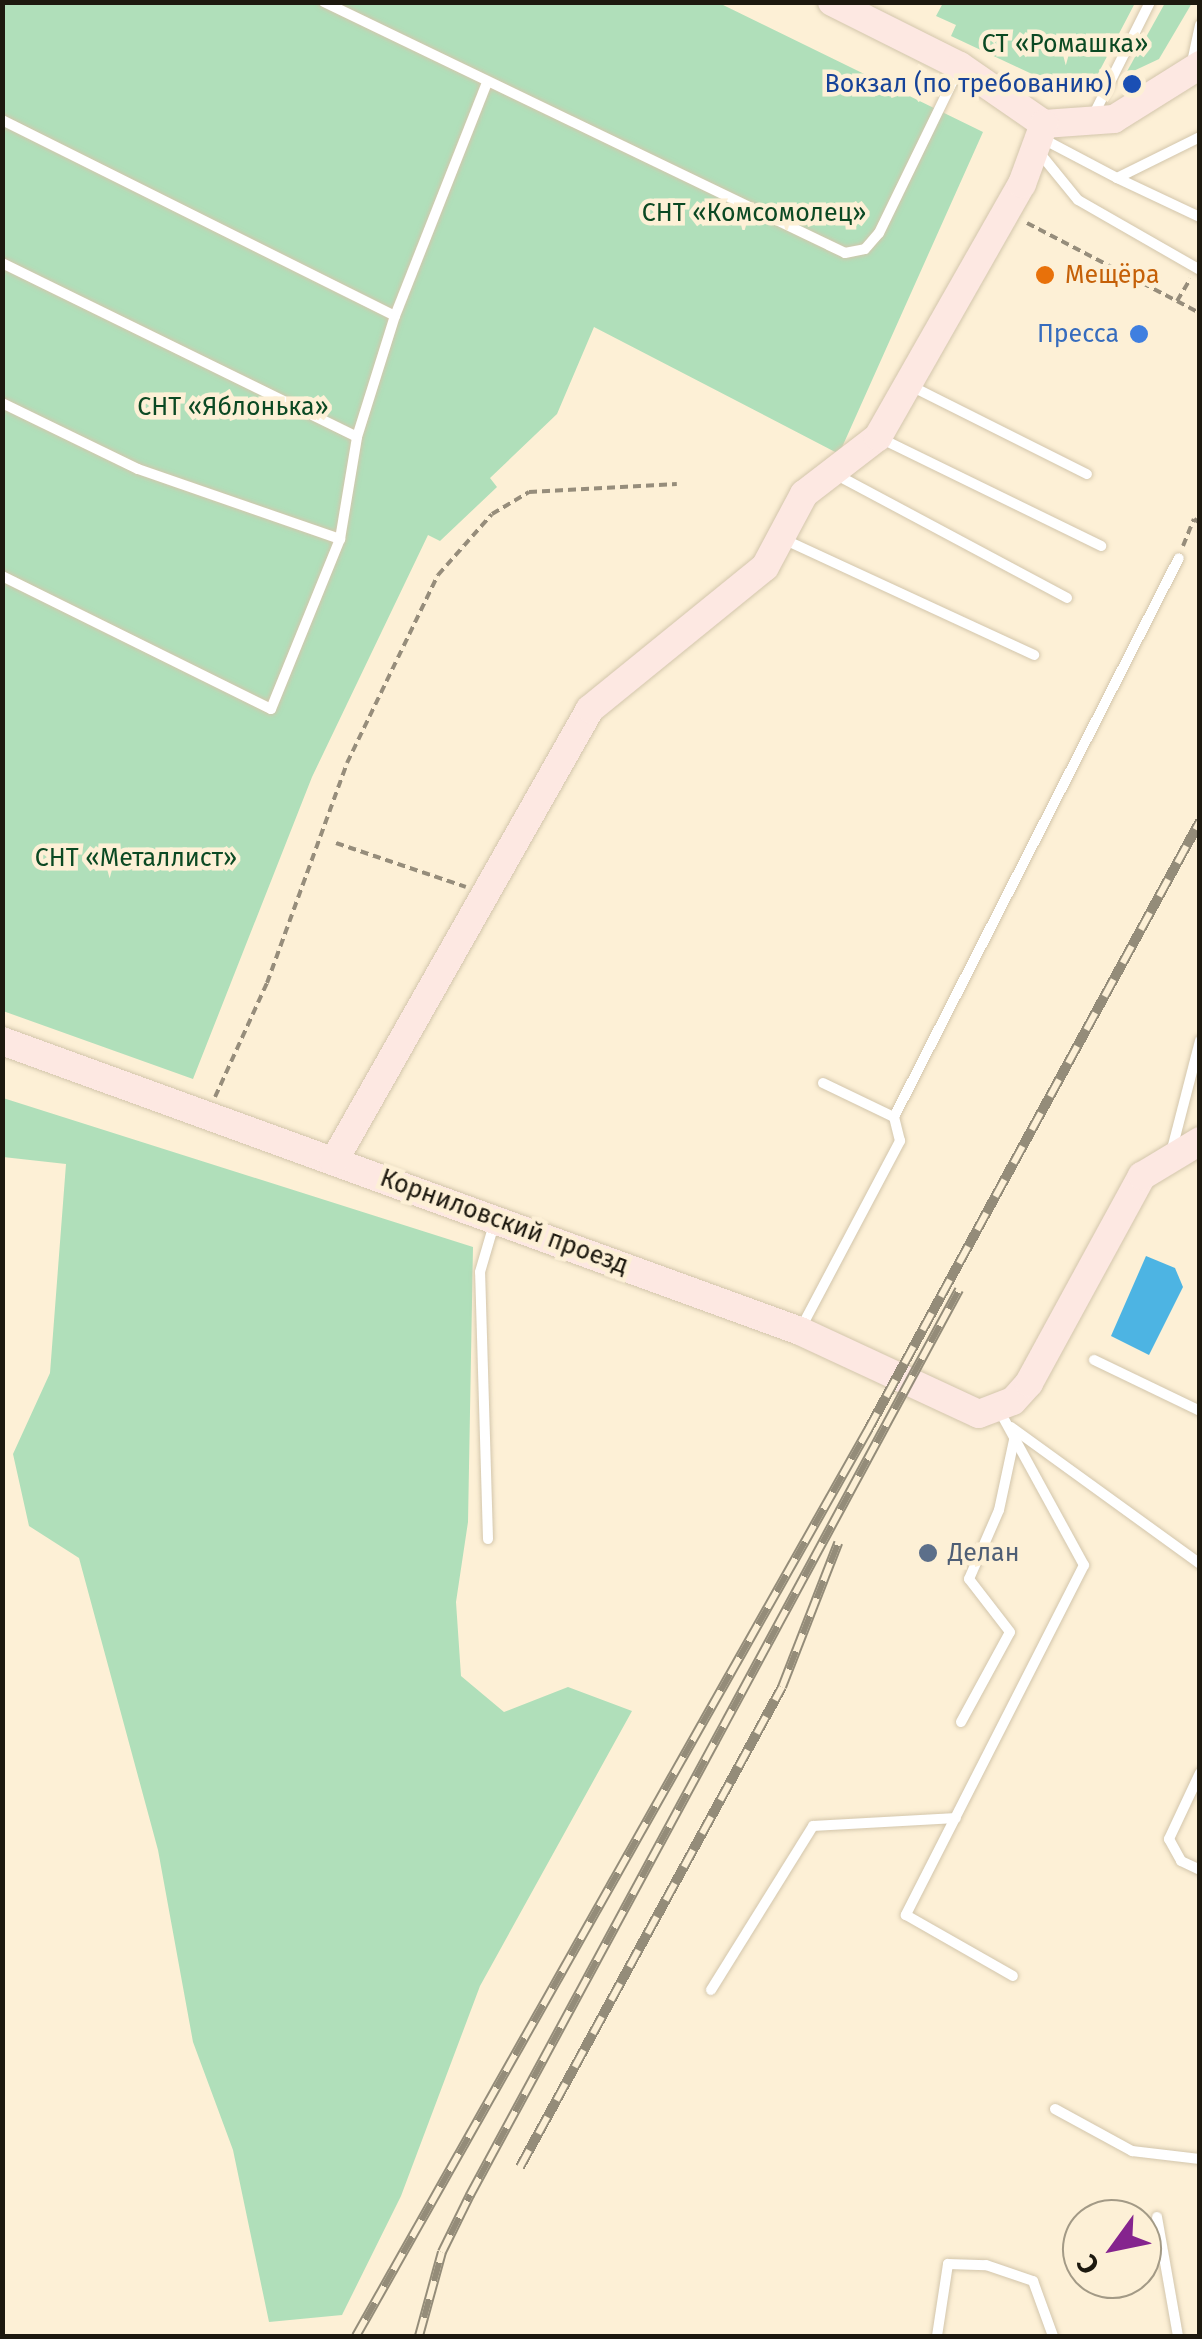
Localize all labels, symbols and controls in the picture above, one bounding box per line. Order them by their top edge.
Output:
park label: СТ «Ромашка» [982,29,1148,59]
place label: Вокзал (по требованию) [824,69,1112,99]
marker: Вокзал (по требованию) [1121,73,1143,95]
park label: СНТ «Комсомолец» [642,198,866,228]
place label: Мещёра [1065,260,1160,290]
marker: Мещёра [1034,264,1056,286]
place label: Пресса [1037,319,1119,349]
marker: Пресса [1128,323,1150,345]
park label: СНТ «Яблонька» [137,392,329,422]
park label: СНТ «Металлист» [35,843,237,873]
street label: Корниловский проезд [376,1163,632,1281]
place label: Делан [948,1538,1019,1568]
marker: Делан [917,1542,939,1564]
north arrow [1062,2199,1162,2299]
text: С [1070,2249,1106,2280]

